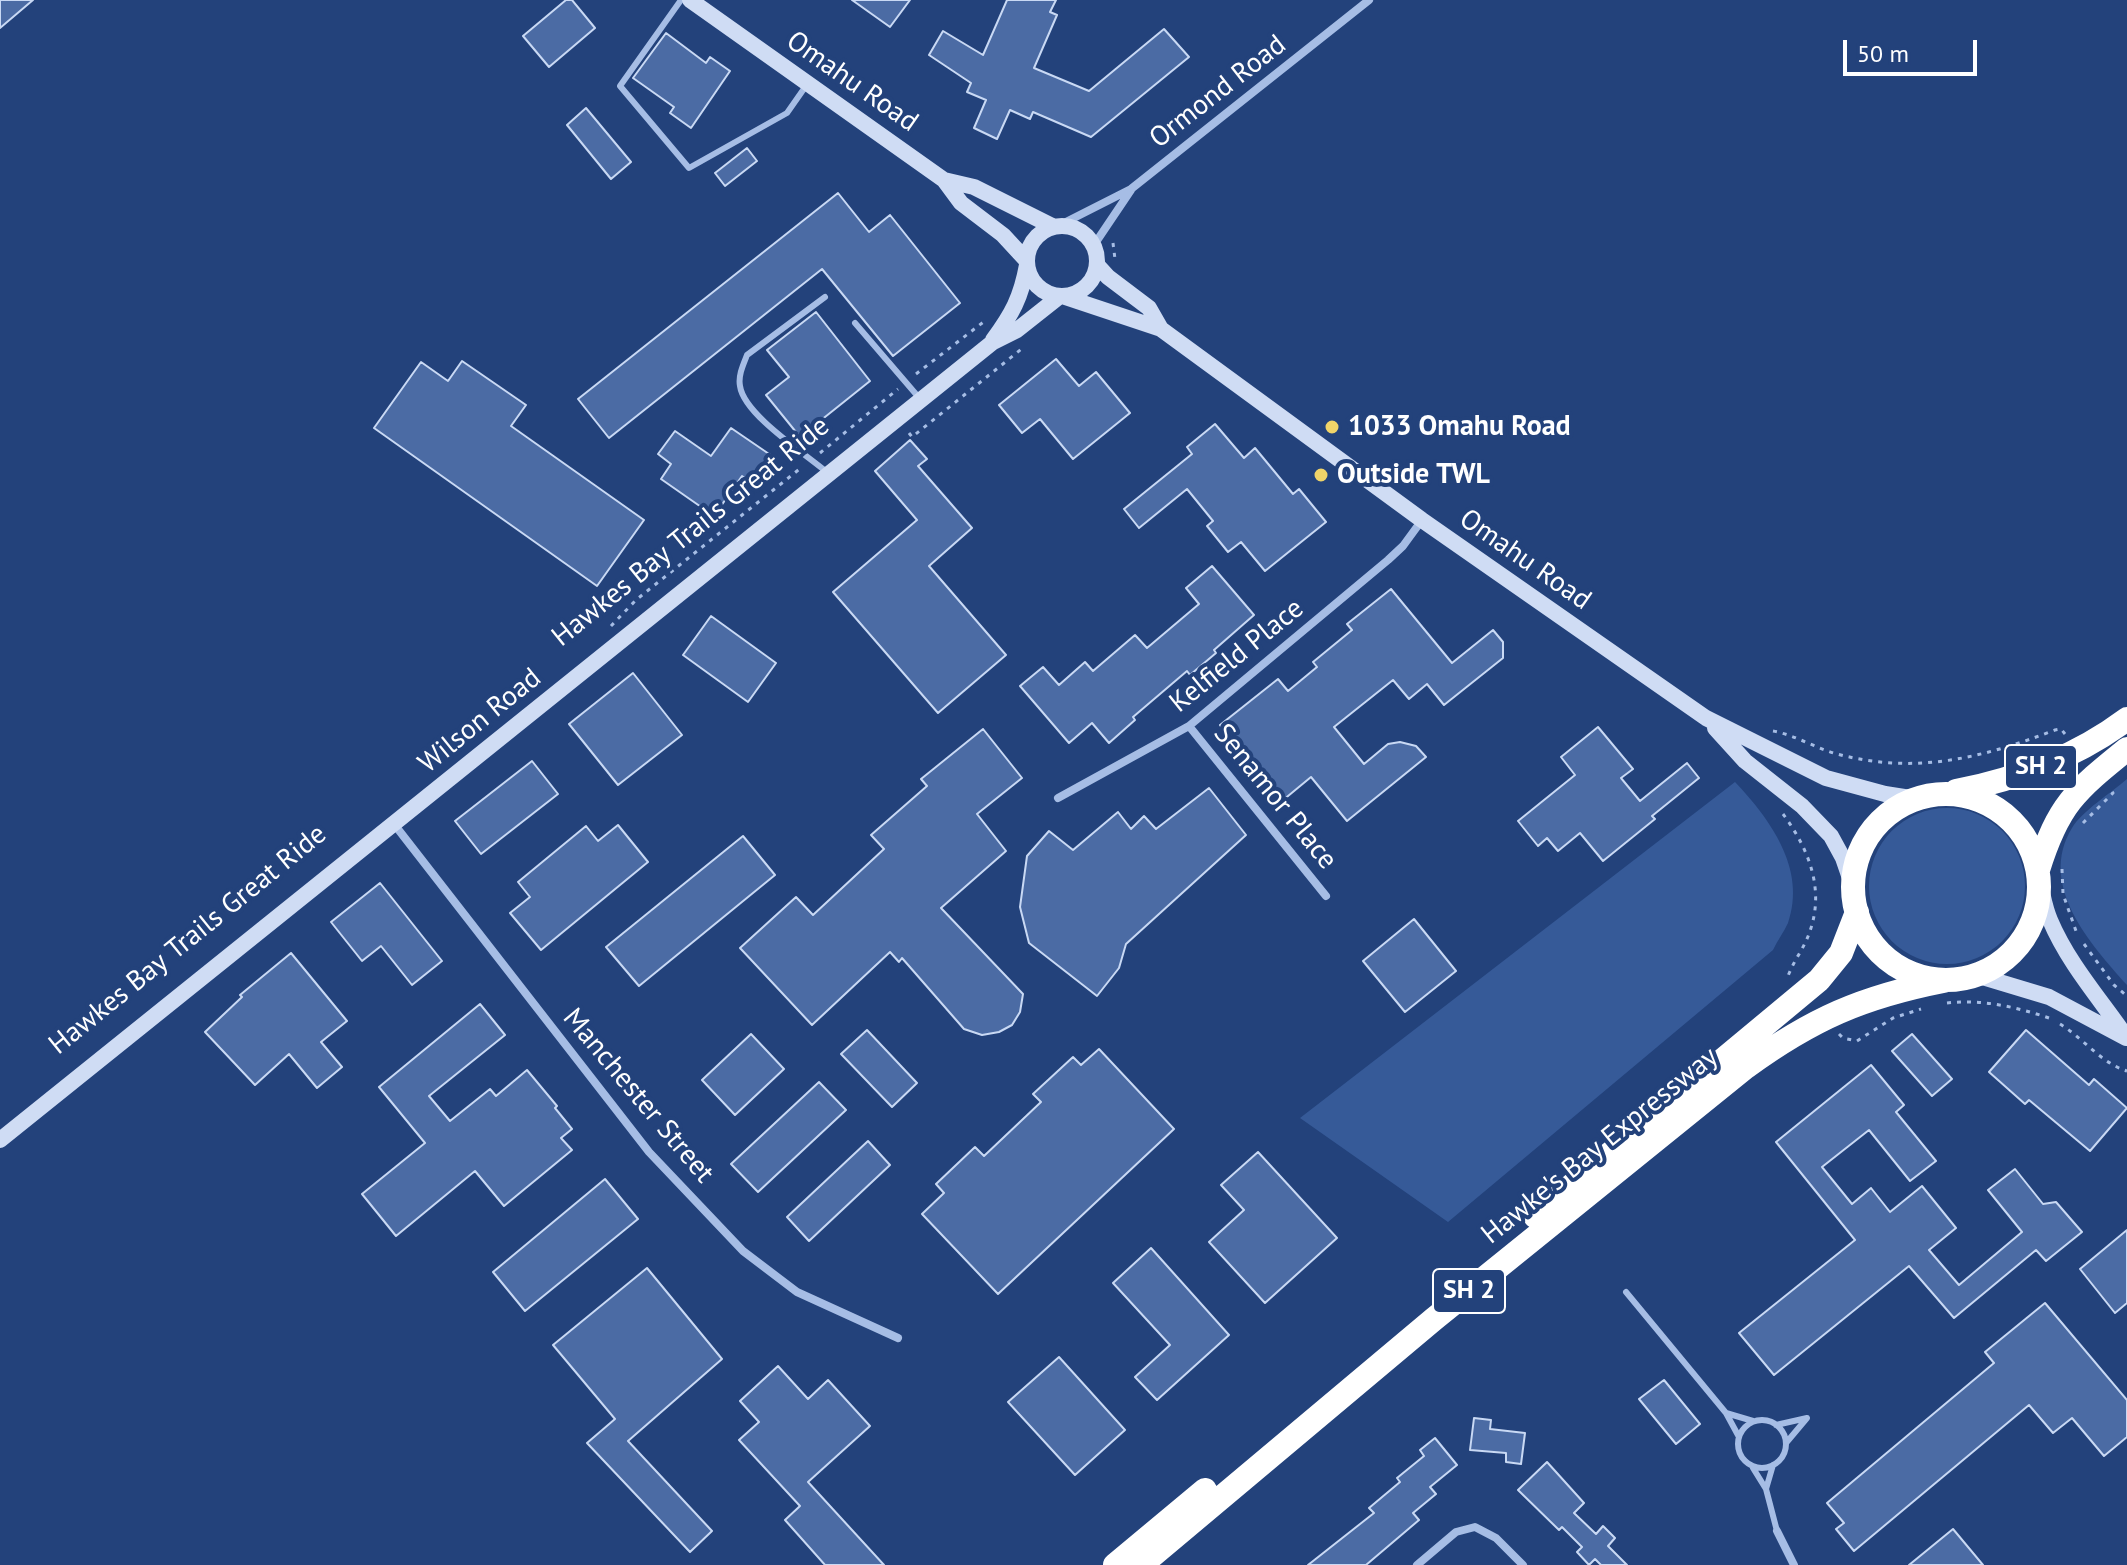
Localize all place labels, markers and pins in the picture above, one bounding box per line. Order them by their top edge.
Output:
place label: 1033 Omahu Road [1348,410,1571,444]
marker: 1033 Omahu Road [1323,418,1341,436]
place label: Outside TWL [1337,458,1490,492]
marker: Outside TWL [1312,466,1330,484]

